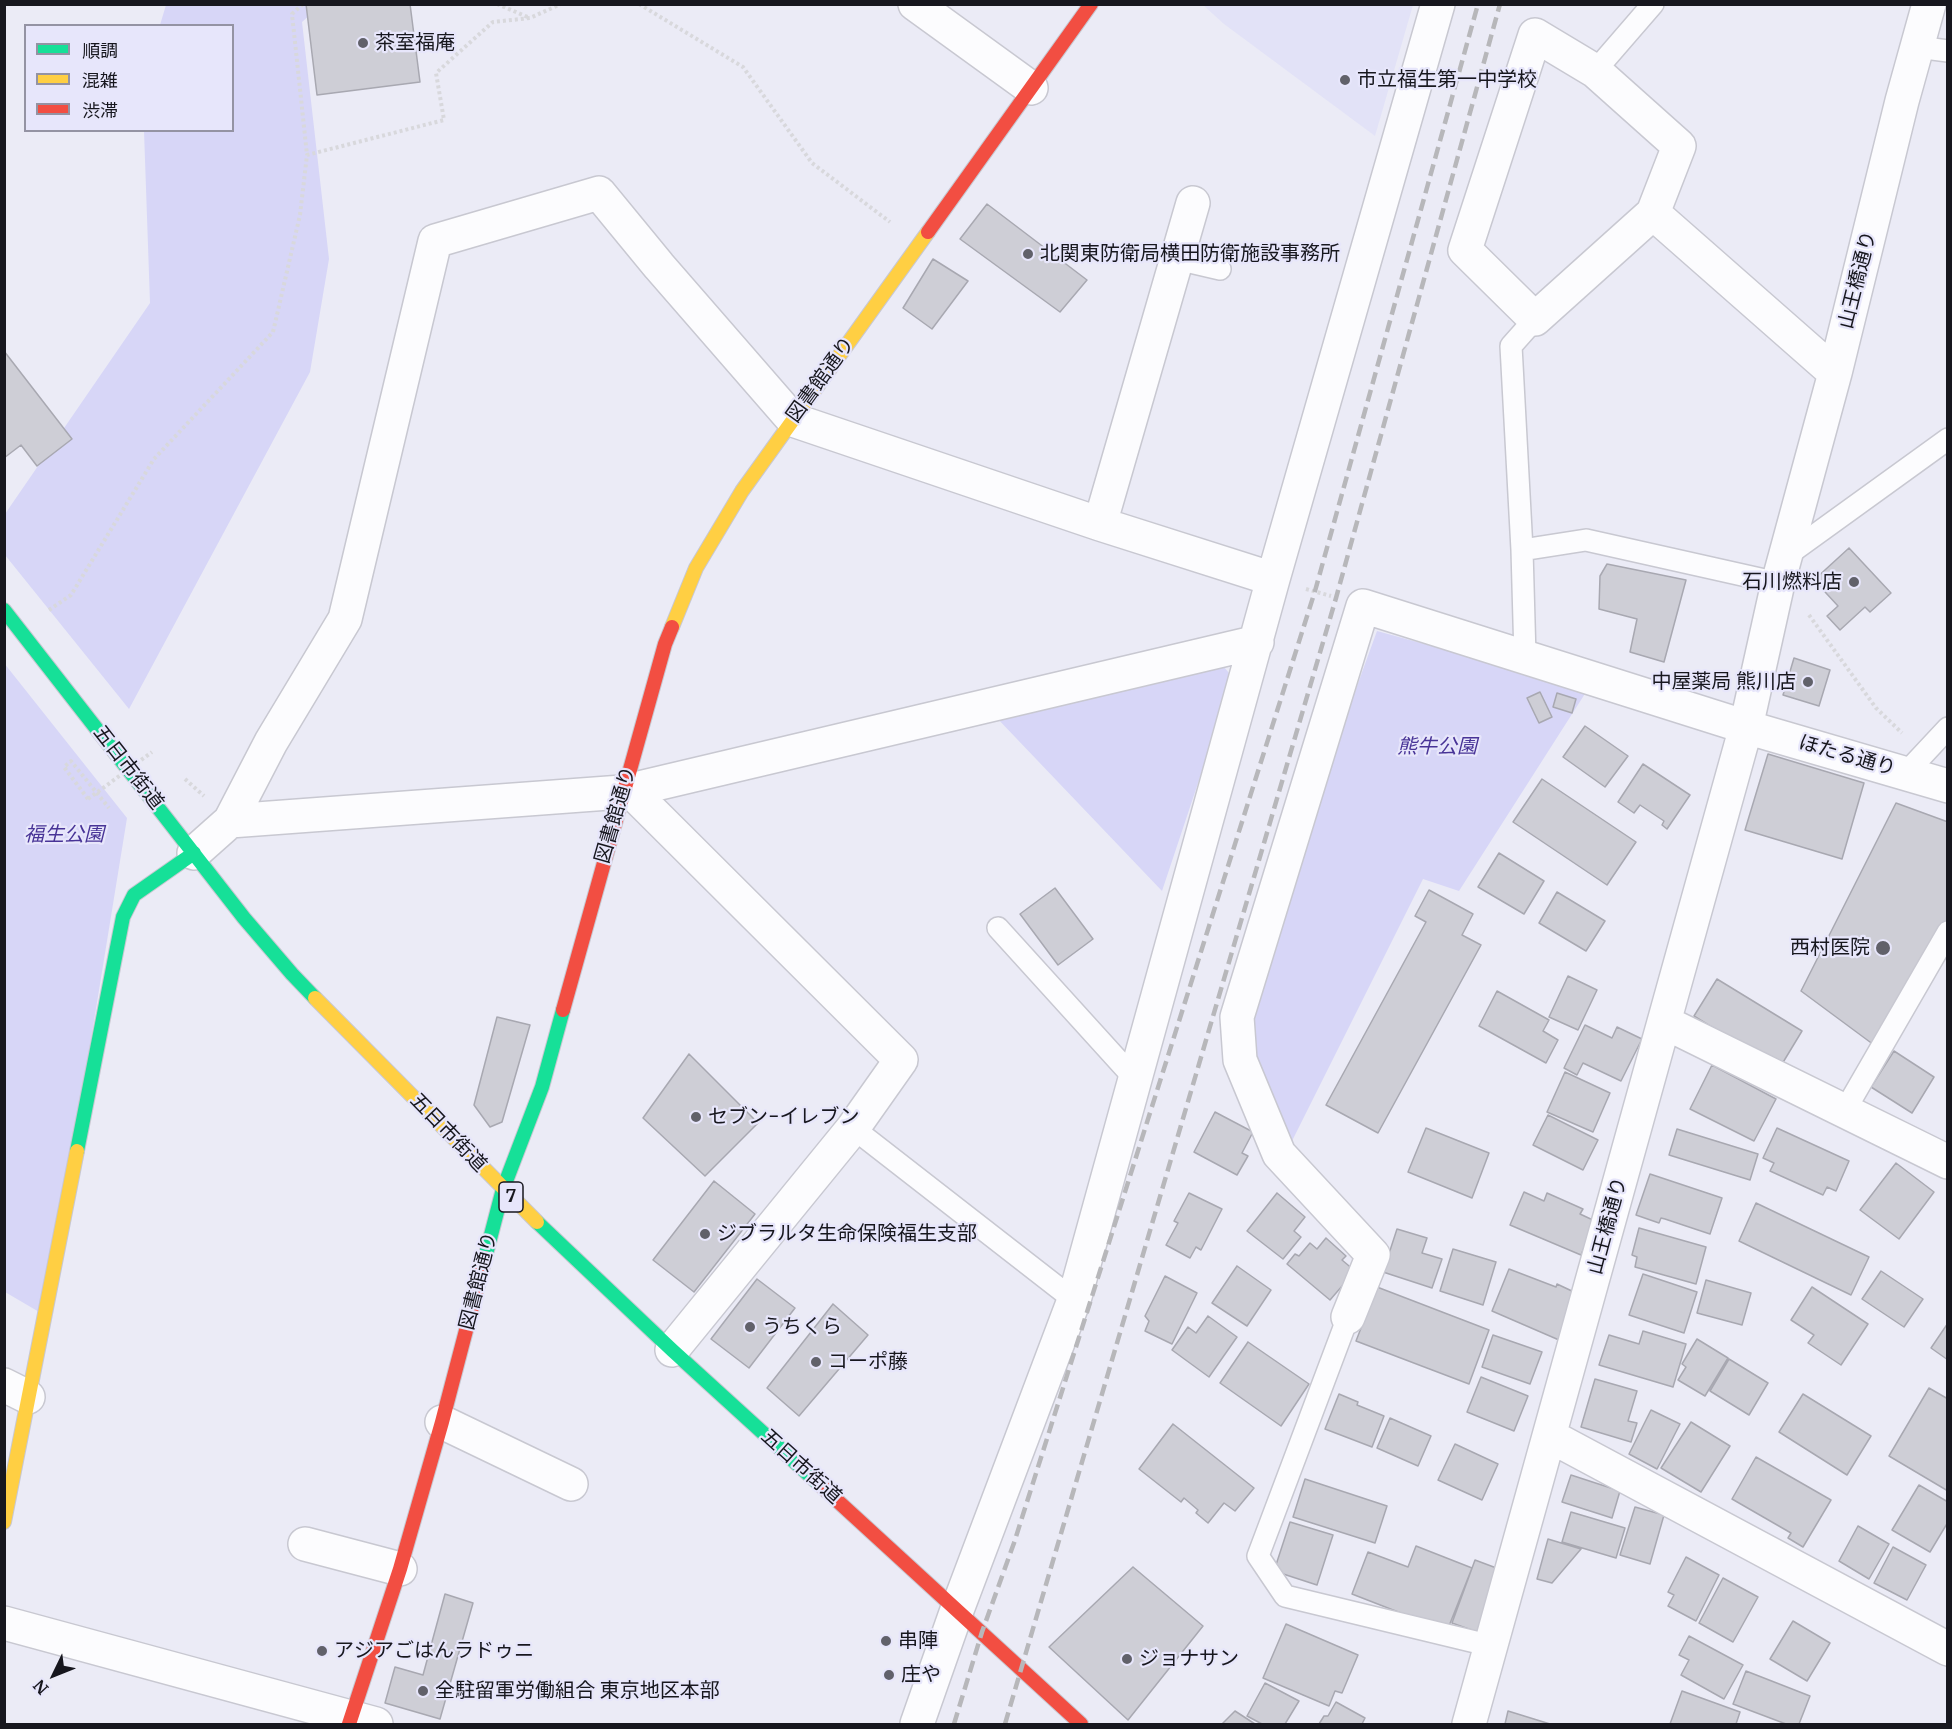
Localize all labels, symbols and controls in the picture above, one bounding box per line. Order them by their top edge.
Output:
legend [24,24,234,132]
place label: 茶室福庵 [375,31,455,55]
marker: 茶室福庵 [356,36,370,50]
text: 順調 [82,39,118,62]
place label: 市立福生第一中学校 [1357,68,1537,92]
text: 混雑 [82,69,118,92]
marker: 市立福生第一中学校 [1338,73,1352,87]
text: 渋滞 [82,99,118,122]
street label: 山王橋通り [1834,229,1882,331]
place label: 北関東防衛局横田防衛施設事務所 [1040,242,1340,266]
marker: 北関東防衛局横田防衛施設事務所 [1021,247,1035,261]
street label: 図書館通り [782,332,860,428]
place label: 石川燃料店 [1742,570,1842,594]
marker: 石川燃料店 [1847,575,1861,589]
place label: 中屋薬局 熊川店 [1651,670,1796,694]
marker: 中屋薬局 熊川店 [1801,675,1815,689]
street label: 五日市街道 [88,721,168,815]
street label: ほたる通り [1796,731,1898,781]
park label: 熊牛公園 [1397,735,1477,759]
street label: 図書館通り [591,764,641,866]
park label: 福生公園 [24,823,104,847]
place label: 西村医院 [1790,936,1870,960]
marker: 西村医院 [1874,939,1892,957]
street label: 五日市街道 [405,1089,491,1177]
place label: セブン-イレブン [708,1105,860,1129]
marker: セブン-イレブン [689,1110,703,1124]
street label: 山王橋通り [1583,1175,1633,1277]
road number: 7 [499,1182,523,1212]
place label: ジブラルタ生命保険福生支部 [717,1222,977,1246]
marker: ジブラルタ生命保険福生支部 [698,1227,712,1241]
street label: 図書館通り [455,1230,503,1332]
place label: うちくら [762,1315,842,1339]
marker: うちくら [743,1320,757,1334]
place label: コーポ藤 [828,1350,908,1374]
marker: コーポ藤 [809,1355,823,1369]
street label: 五日市街道 [756,1425,846,1509]
place label: 串陣 [898,1629,938,1653]
marker: 串陣 [879,1634,893,1648]
place label: アジアごはんラドゥニ [334,1639,534,1663]
marker: アジアごはんラドゥニ [315,1644,329,1658]
north arrow [24,1645,84,1705]
place label: ジョナサン [1139,1647,1239,1671]
marker: ジョナサン [1120,1652,1134,1666]
place label: 庄や [901,1663,941,1687]
marker: 庄や [882,1668,896,1682]
text: N [29,1676,52,1699]
place label: 全駐留軍労働組合 東京地区本部 [435,1679,720,1703]
marker: 全駐留軍労働組合 東京地区本部 [416,1684,430,1698]

